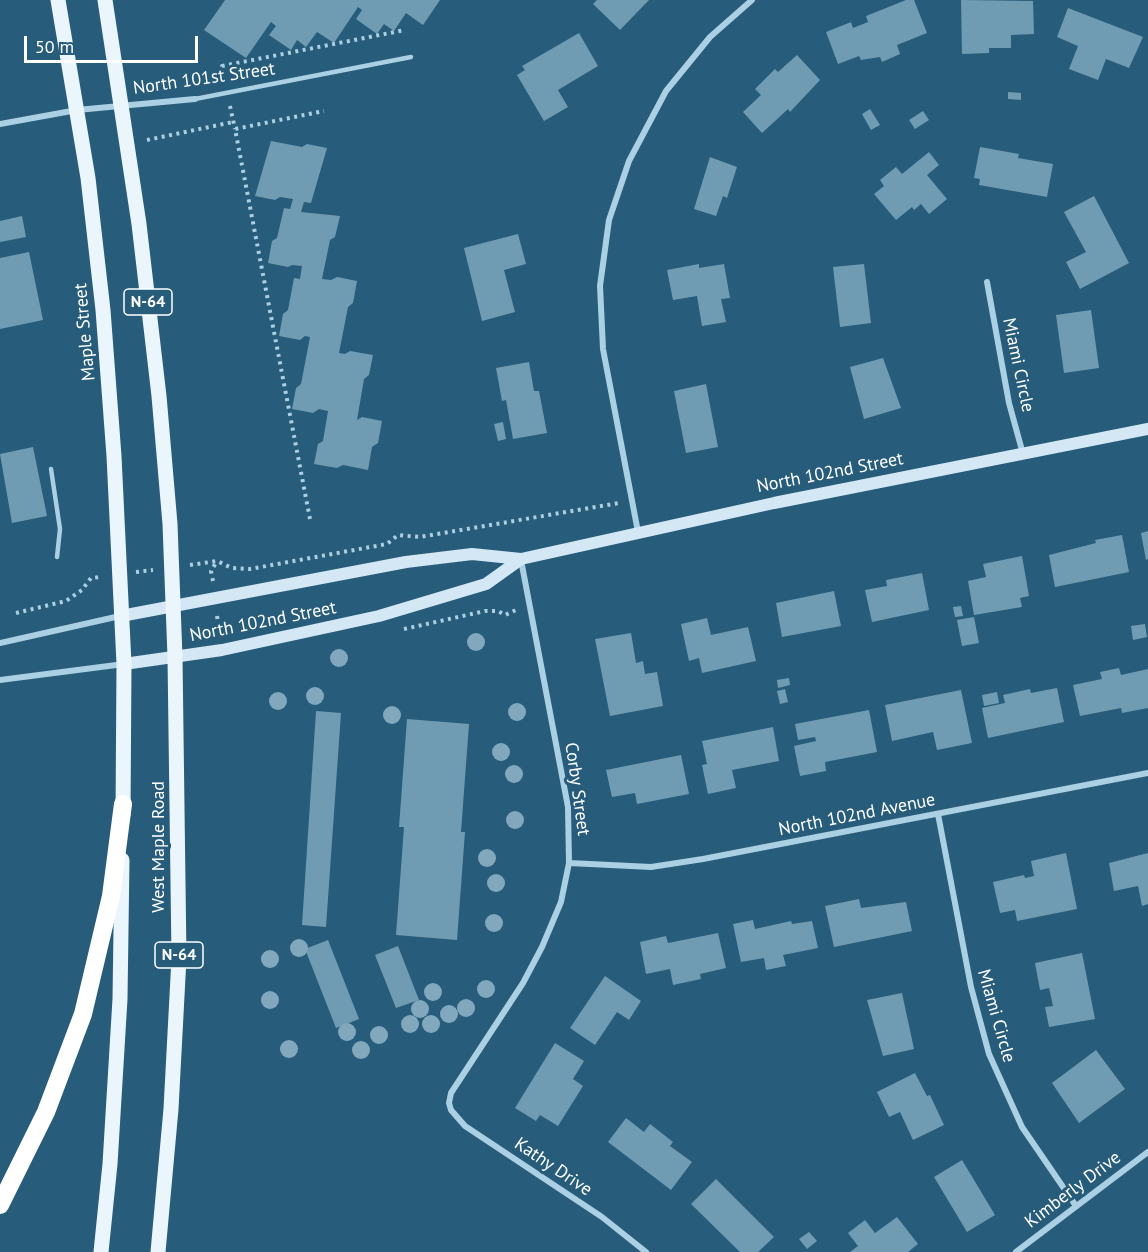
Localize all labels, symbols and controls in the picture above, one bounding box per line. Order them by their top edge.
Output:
scale bar [27,24,201,62]
text: 50 m [35,35,74,58]
street label: North 101st Street [132,58,276,100]
street label: Maple Street [70,282,100,382]
road number: N-64 [124,289,172,315]
street label: Miami Circle [997,316,1039,414]
street label: North 102nd Street [755,448,905,498]
street label: North 102nd Street [188,597,338,647]
street label: Corby Street [560,741,594,837]
street label: West Maple Road [148,781,170,913]
street label: North 102nd Avenue [777,789,937,841]
road number: N-64 [155,942,203,968]
street label: Miami Circle [972,967,1020,1065]
street label: Kathy Drive [510,1133,596,1201]
street label: Kimberly Drive [1021,1147,1125,1233]

